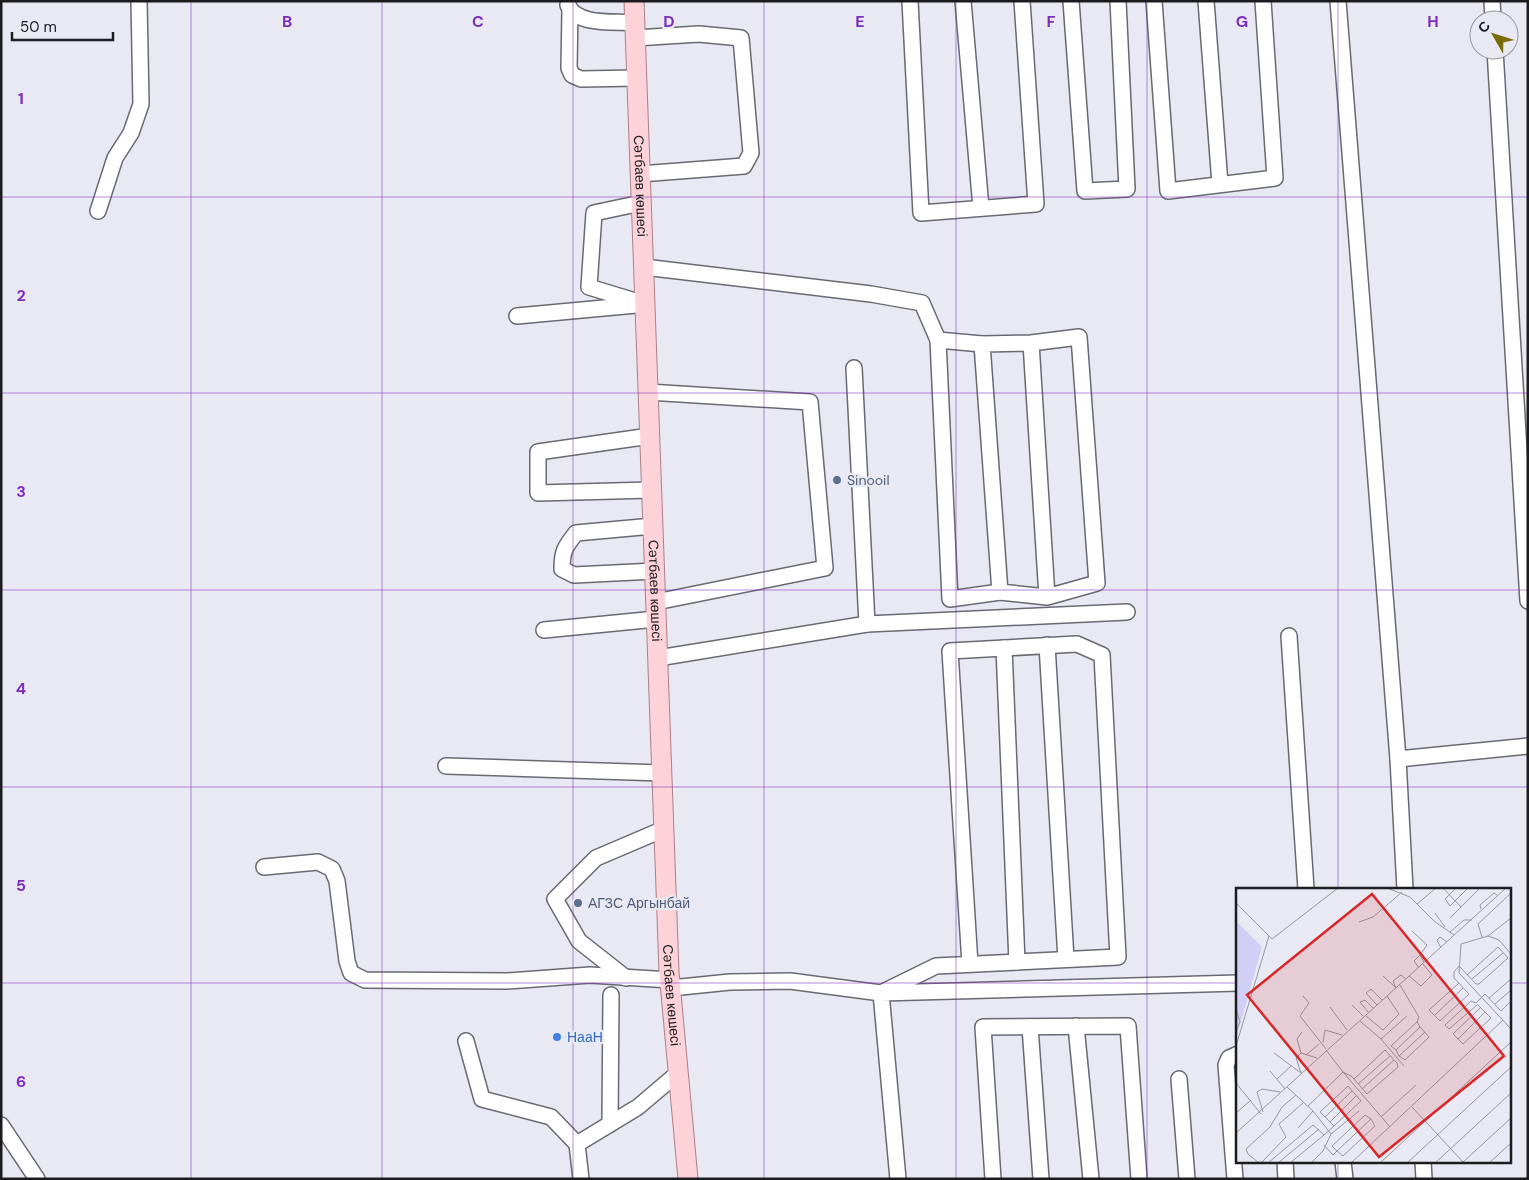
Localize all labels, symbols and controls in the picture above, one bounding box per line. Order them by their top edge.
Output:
scale bar [12,10,114,42]
north arrow [1469,10,1519,60]
text: B [282,11,292,32]
text: C [472,11,484,32]
text: D [663,11,675,32]
text: E [855,11,865,32]
text: F [1047,11,1056,32]
text: G [1236,11,1248,32]
text: H [1427,11,1439,32]
text: 50 m [20,17,57,37]
text: С [1474,17,1494,36]
text: 1 [18,88,24,109]
street label: Сәтбаев көшесі [630,135,651,237]
text: 2 [16,285,26,306]
place label: Sinooil [847,471,890,489]
marker: Sinooil [831,474,843,486]
text: 3 [16,481,26,502]
street label: Сәтбаев көшесі [644,539,666,642]
text: 4 [16,678,26,699]
text: 5 [16,875,26,896]
inset map [1236,888,1512,1162]
place label: АГЗС Аргынбай [588,894,690,912]
marker: АГЗС Аргынбай [572,897,584,909]
street label: Сәтбаев көшесі [659,944,685,1047]
place label: НааН [567,1028,603,1046]
marker: НааН [551,1031,563,1043]
text: 6 [16,1071,26,1092]

